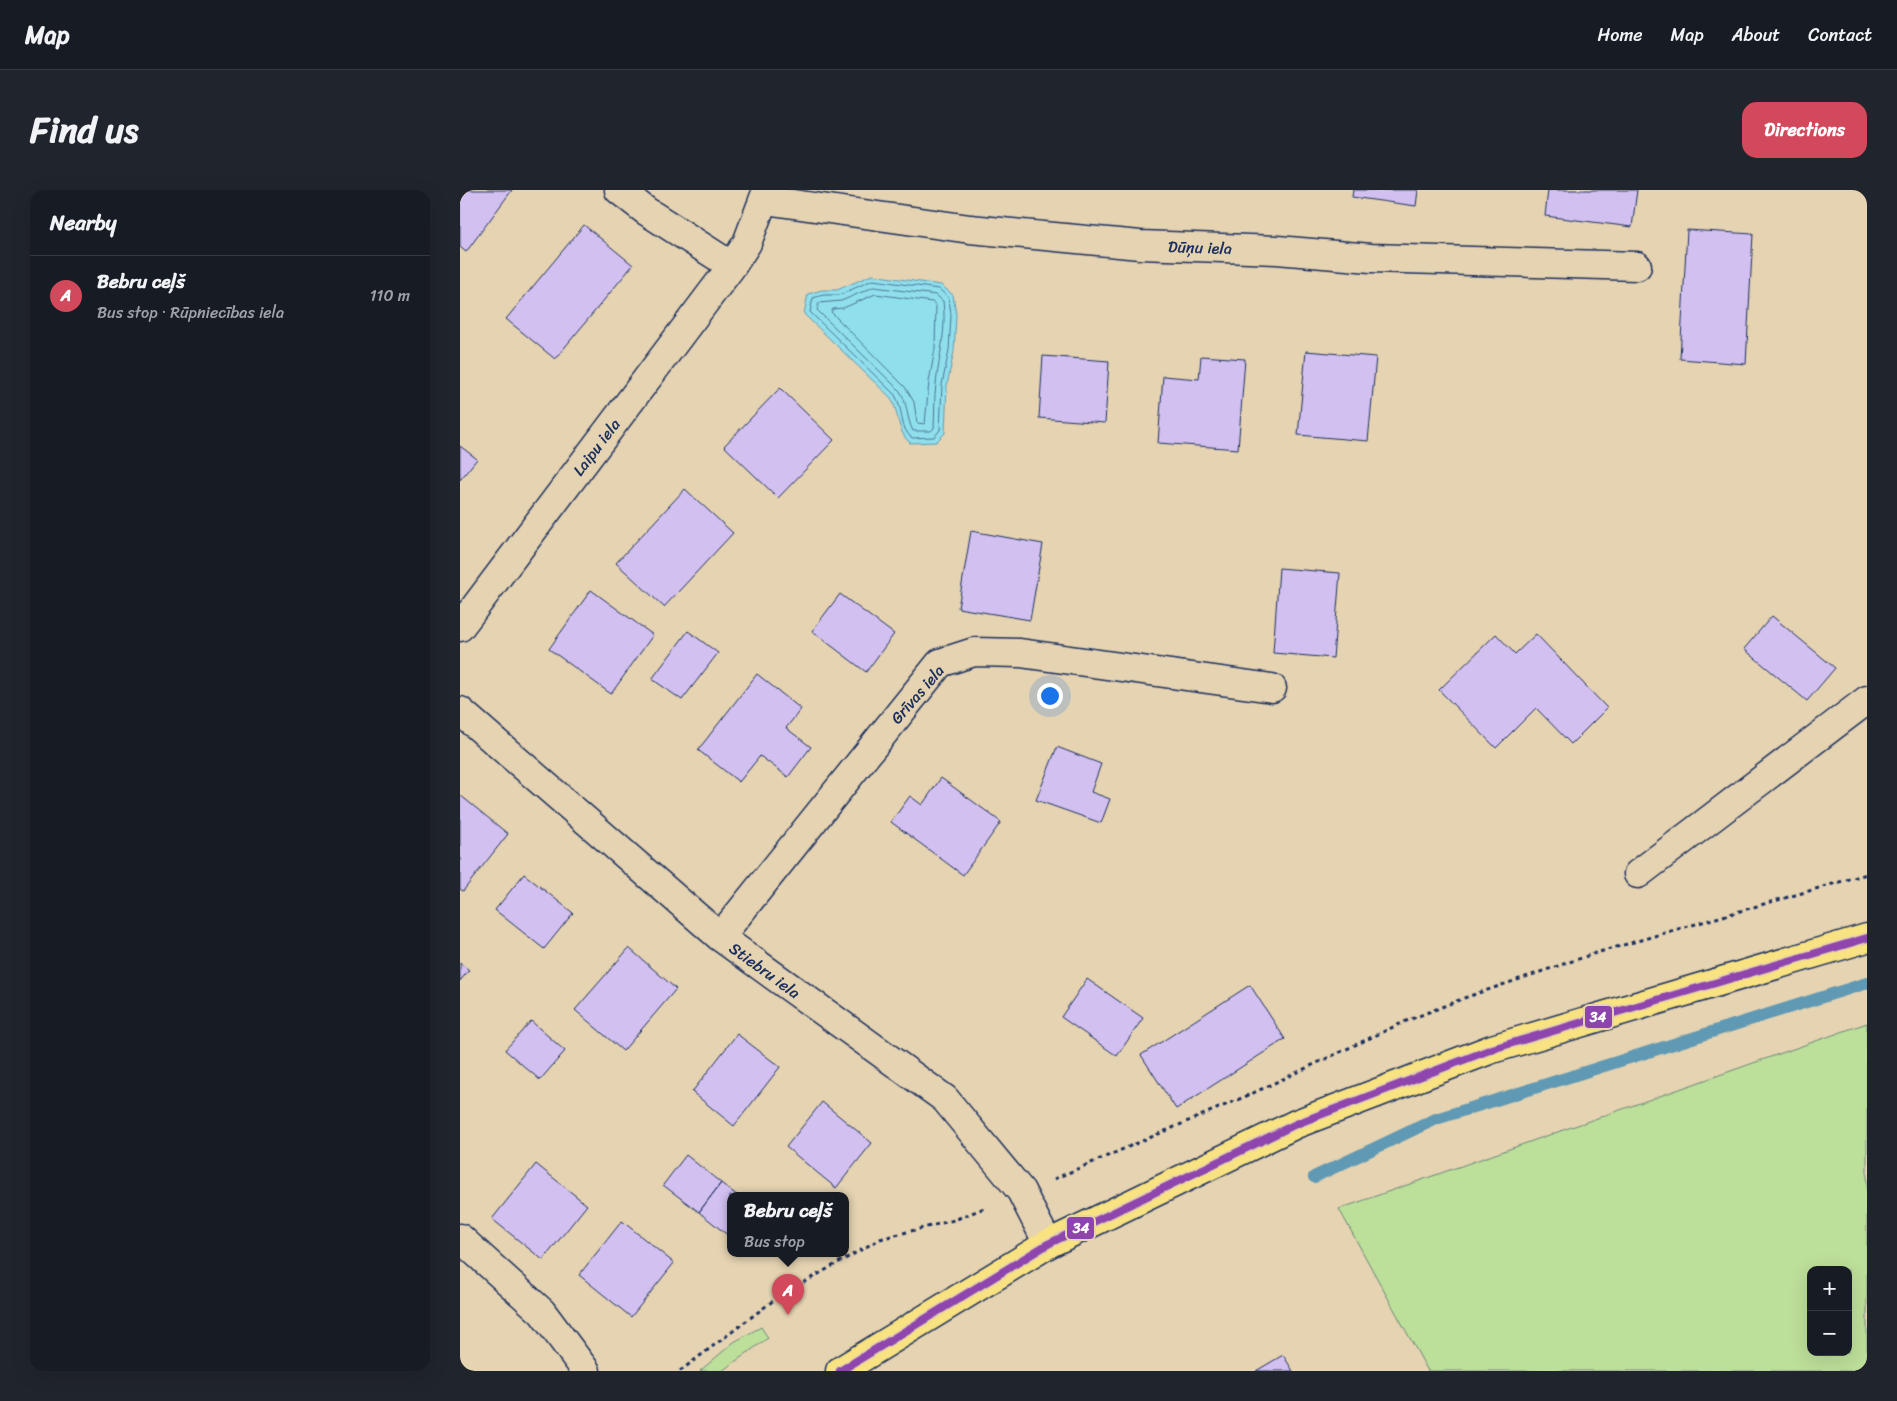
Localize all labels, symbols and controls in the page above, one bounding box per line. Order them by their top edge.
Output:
text: Map [25,14,69,56]
text: Home [1598,19,1643,51]
text: Map [1671,19,1704,51]
text: About [1732,19,1780,51]
text: Contact [1808,19,1872,51]
text: Find us [30,99,138,161]
button: Directions [1742,102,1867,158]
text: Nearby [50,204,116,242]
street label: Dūņu iela [1167,232,1233,263]
text: Bebru ceļš [97,265,185,298]
text: A [61,281,71,310]
text: 110 m [370,281,410,310]
text: Bus stop · Rūpniecības iela [97,298,284,327]
street label: Laipu iela [565,412,628,482]
street label: Grīvas iela [883,658,952,731]
your location [1037,683,1063,709]
street label: Stiebru iela [723,934,807,1006]
line badge: 34 [1584,1005,1613,1029]
text: 34 [1589,1005,1606,1030]
popup [727,1192,849,1257]
text: Bebru ceļš [744,1194,832,1227]
line badge: 34 [1066,1216,1095,1240]
text: 34 [1072,1216,1089,1241]
text: Bus stop [744,1227,805,1256]
map controls [1807,1266,1852,1356]
button: + [1807,1266,1852,1311]
pin: A [772,1274,804,1315]
button: − [1807,1311,1852,1356]

